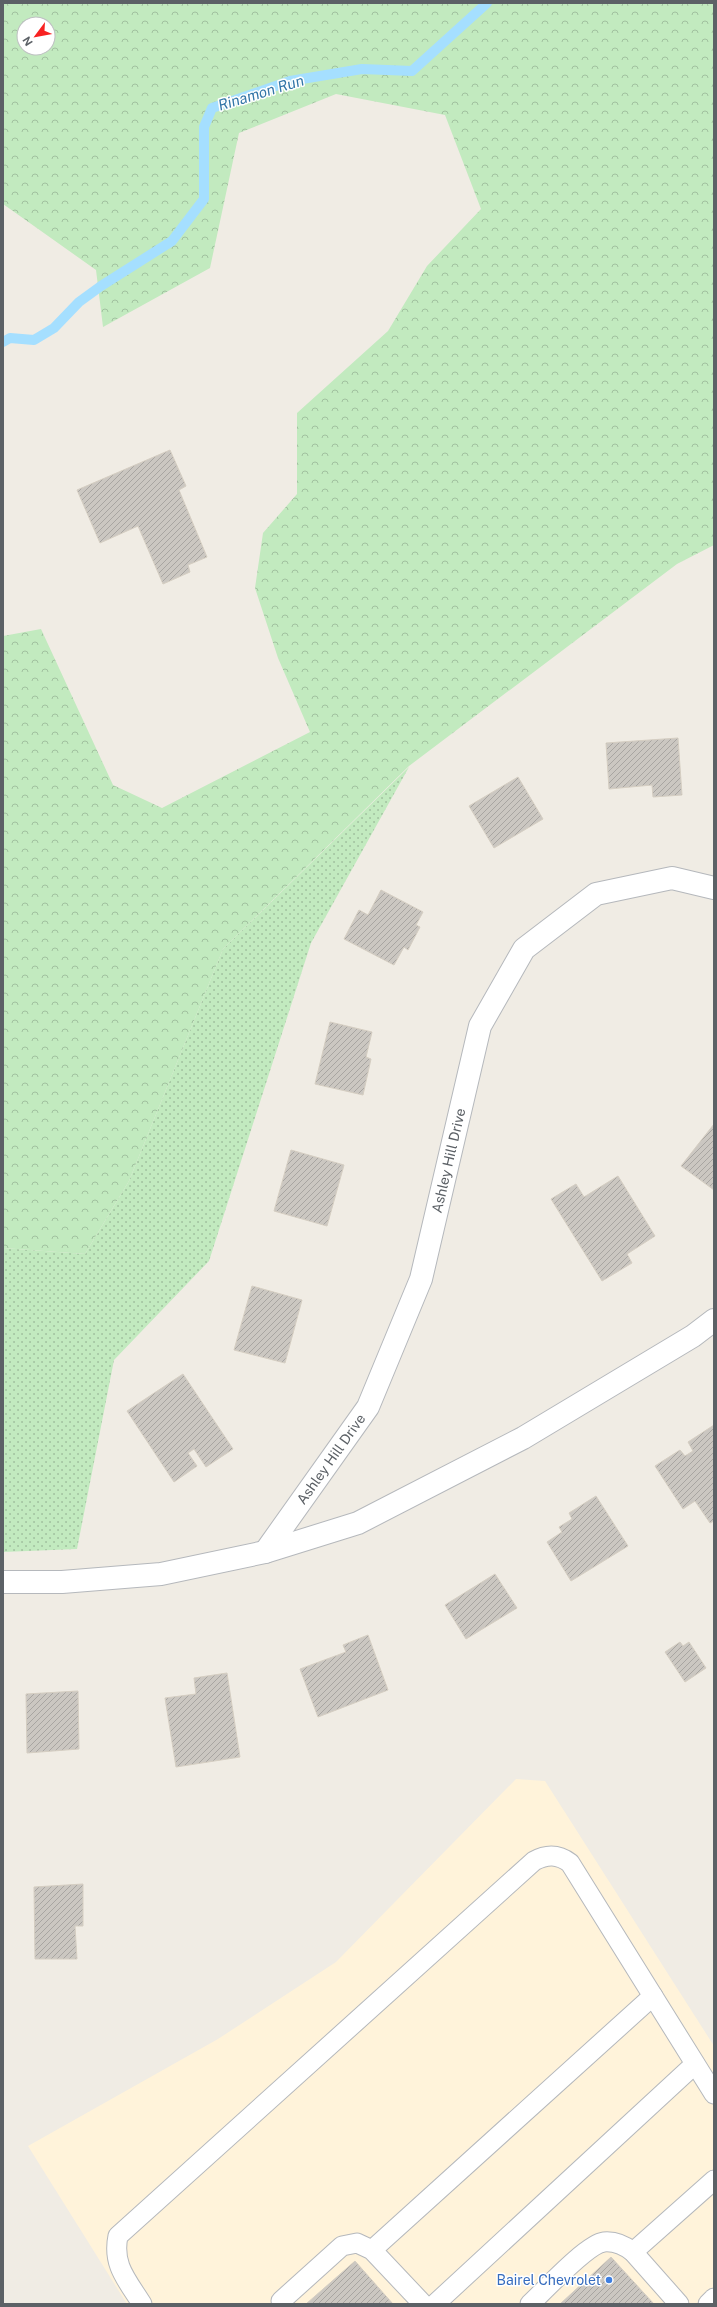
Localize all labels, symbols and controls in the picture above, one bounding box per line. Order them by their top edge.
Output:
north arrow [16,16,56,56]
text: N [20,34,35,48]
water label: Rinamon Run [216,71,306,114]
street label: Ashley Hill Drive [429,1107,469,1215]
street label: Ashley Hill Drive [294,1411,369,1507]
place label: Bairel Chevrolet [497,2272,601,2288]
marker: Bairel Chevrolet [604,2275,614,2285]

